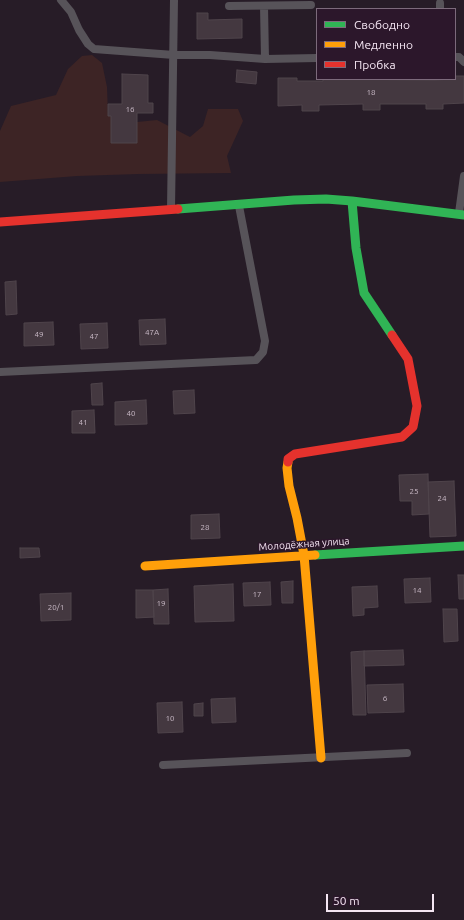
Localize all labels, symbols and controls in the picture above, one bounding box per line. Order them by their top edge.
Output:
legend [316,8,456,80]
text: Свободно [354,18,410,31]
text: Медленно [354,38,413,51]
text: Пробка [354,58,396,71]
house number: 18 [366,87,376,97]
house number: 16 [125,104,135,114]
house number: 47А [145,327,159,337]
house number: 49 [34,329,44,339]
house number: 47 [89,331,99,341]
house number: 40 [126,408,136,418]
house number: 41 [78,417,88,427]
house number: 25 [409,486,419,496]
house number: 24 [437,493,447,503]
house number: 28 [200,522,210,532]
street label: Молодёжная улица [258,535,350,553]
house number: 14 [412,585,422,595]
house number: 17 [252,589,262,599]
house number: 19 [156,598,166,608]
house number: 20/1 [48,602,64,612]
house number: 6 [383,693,387,703]
house number: 10 [165,713,175,723]
scale bar [328,886,436,912]
text: 50 m [333,894,360,907]

